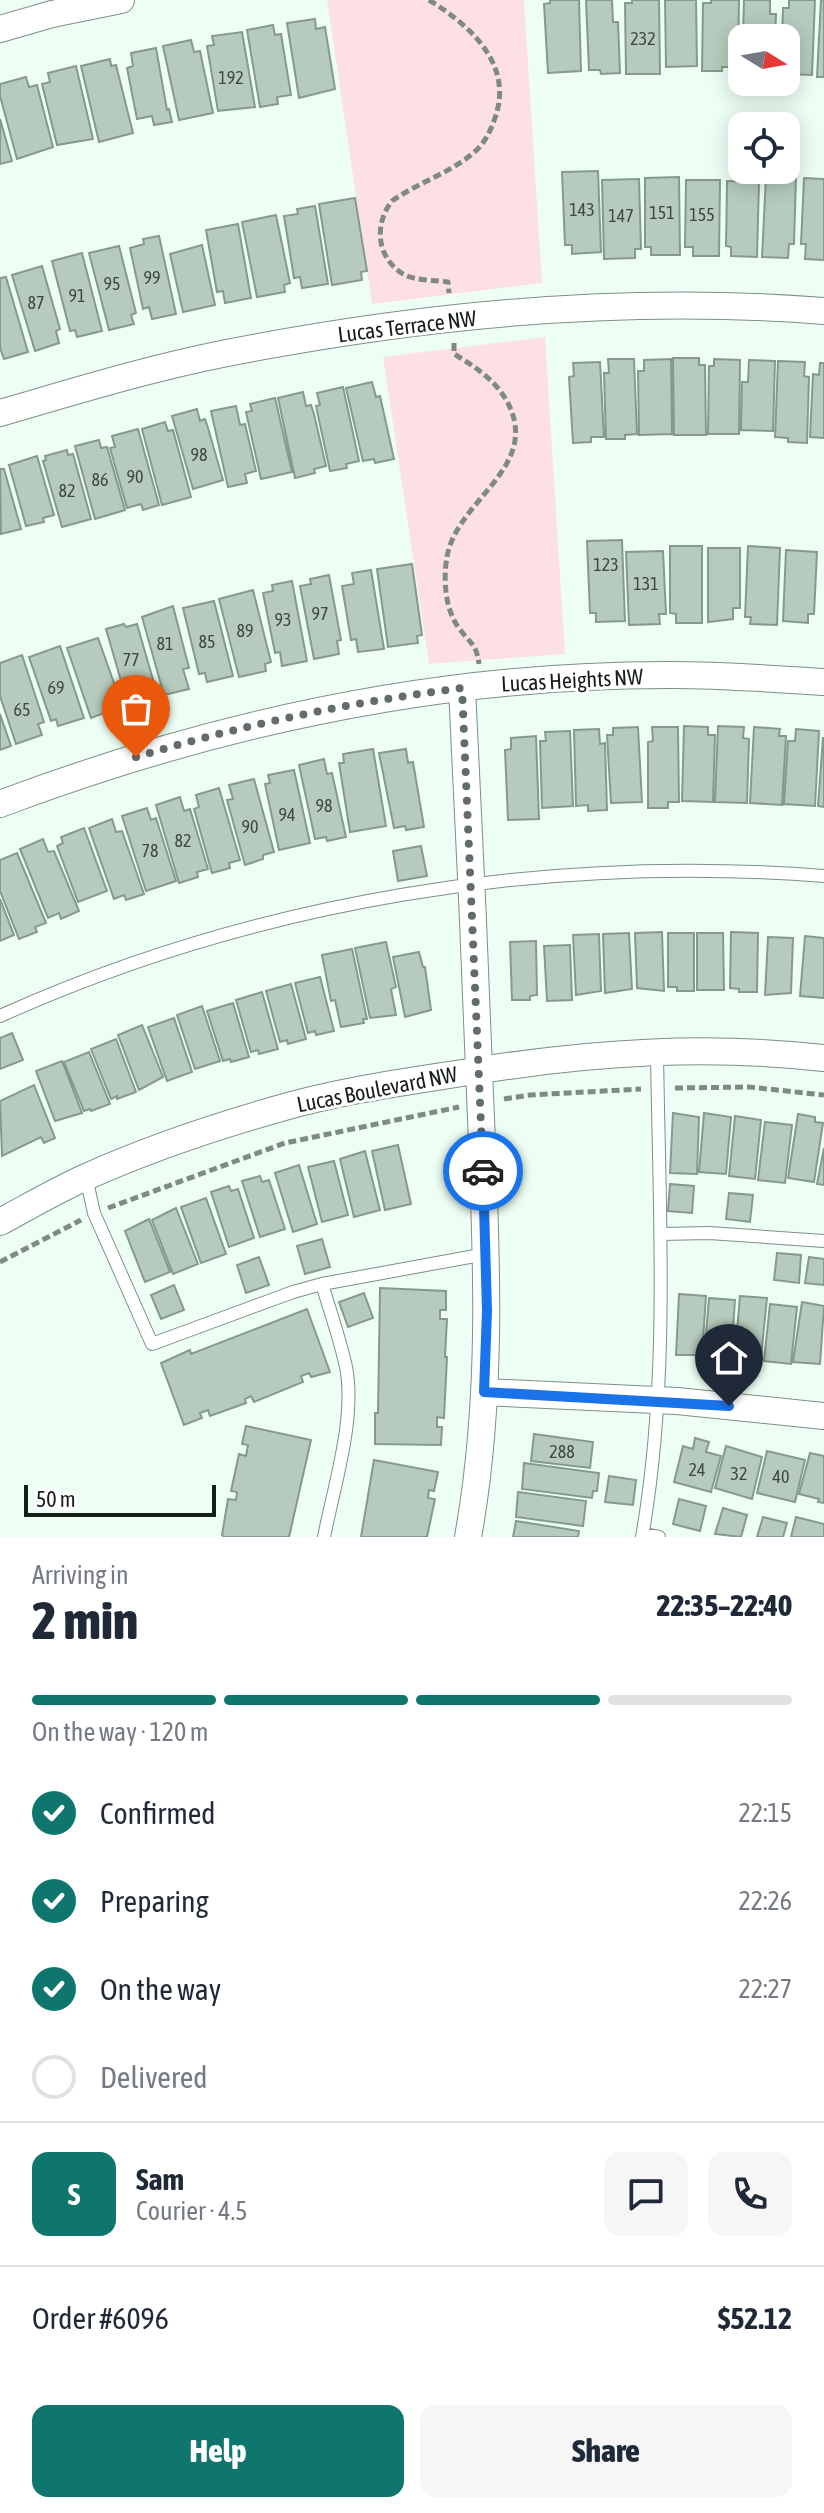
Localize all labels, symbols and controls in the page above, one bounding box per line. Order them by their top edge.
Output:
north arrow [728,24,800,96]
map controls [728,24,800,184]
house number: 232 [630,28,656,49]
house number: 192 [218,67,244,88]
button: locate [728,112,800,184]
house number: 143 [569,199,595,220]
house number: 151 [649,202,675,223]
house number: 155 [689,204,715,225]
house number: 147 [608,205,634,226]
house number: 99 [144,267,160,288]
house number: 95 [104,273,120,294]
house number: 91 [69,285,85,306]
house number: 87 [28,292,44,313]
street label: Lucas Terrace NW [336,305,478,347]
house number: 98 [191,444,207,465]
house number: 90 [127,466,143,487]
house number: 86 [92,469,108,490]
house number: 82 [59,480,75,501]
house number: 123 [593,554,619,575]
house number: 131 [633,573,659,594]
house number: 97 [312,603,328,624]
house number: 93 [275,609,291,630]
house number: 89 [237,620,253,641]
house number: 85 [199,631,215,652]
house number: 81 [157,633,173,654]
house number: 77 [123,649,139,670]
street label: Lucas Heights NW [500,663,644,697]
pin [102,675,170,757]
house number: 69 [48,677,64,698]
icon: bag [114,687,158,731]
house number: 65 [14,699,30,720]
house number: 98 [316,795,332,816]
house number: 94 [279,804,295,825]
house number: 90 [242,816,258,837]
house number: 82 [175,830,191,851]
house number: 78 [142,840,158,861]
street label: Lucas Boulevard NW [295,1061,460,1117]
courier [443,1131,523,1211]
icon: car [461,1149,505,1193]
pin [695,1324,763,1406]
icon: home [707,1336,751,1380]
house number: 288 [549,1441,575,1462]
house number: 24 [689,1459,705,1480]
house number: 32 [731,1463,747,1484]
house number: 40 [773,1466,789,1487]
scale bar [24,1481,216,1517]
text: 50 m [36,1486,76,1512]
text: Arriving in [32,1560,129,1590]
text: 22:35–22:40 [657,1588,792,1622]
text: 2 min [32,1590,138,1650]
text: On the way · 120 m [32,1717,209,1747]
icon: check [32,1791,76,1835]
text: Confirmed [100,1796,215,1830]
text: 22:15 [738,1798,792,1828]
icon: check [32,1879,76,1923]
text: Preparing [100,1884,209,1918]
text: 22:26 [738,1886,792,1916]
icon: check [32,1967,76,2011]
text: On the way [100,1972,221,2006]
text: 22:27 [738,1974,792,2004]
text: Delivered [100,2060,208,2094]
button: chat [604,2152,688,2236]
button: phone [708,2152,792,2236]
text: Sam [136,2162,184,2196]
text: S [68,2177,80,2211]
text: Courier · 4.5 [136,2196,247,2226]
text: Order #6096 [32,2301,169,2335]
text: $52.12 [718,2301,792,2335]
button: Help [32,2405,404,2497]
button: Share [420,2405,792,2497]

